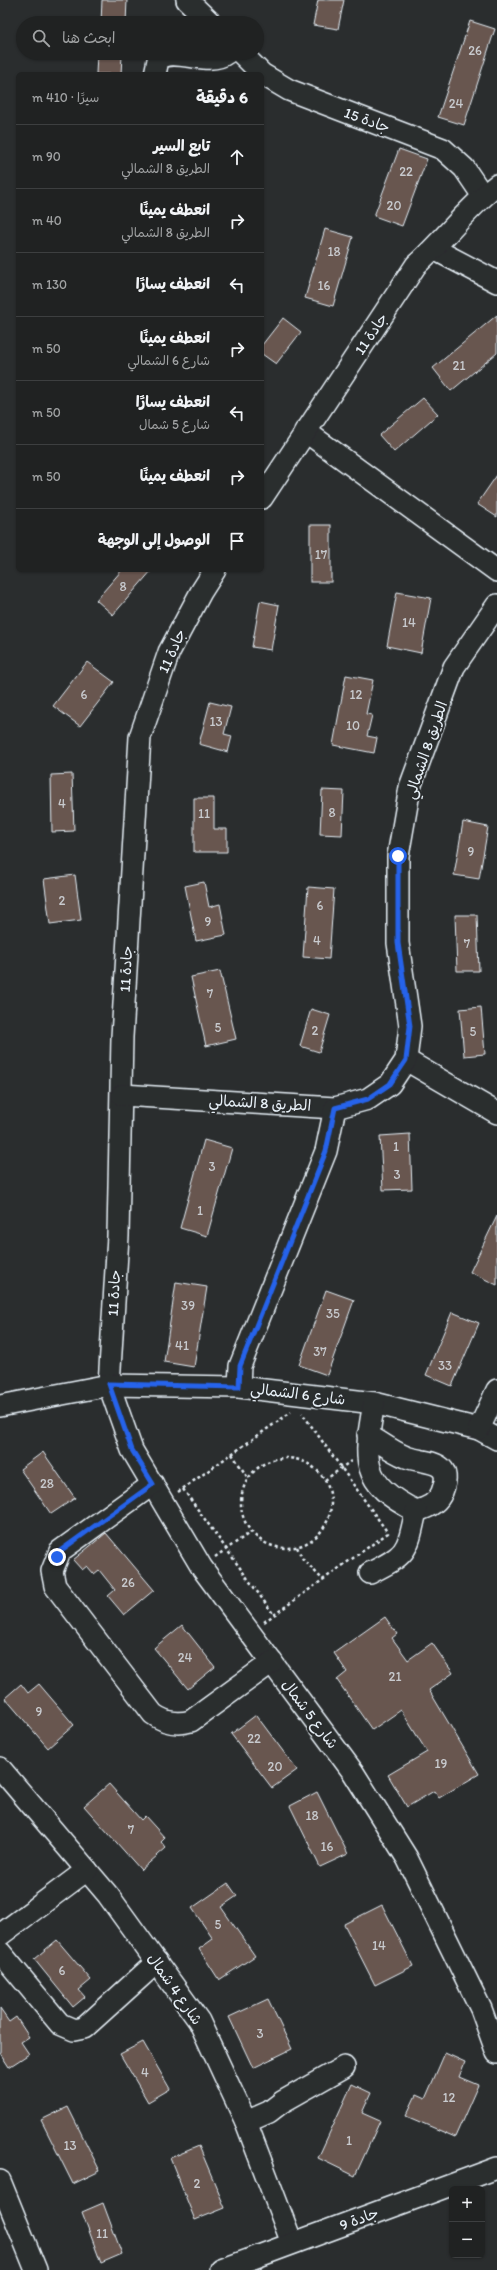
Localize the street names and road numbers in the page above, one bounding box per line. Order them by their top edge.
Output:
street label: جادة 15 [342,103,392,137]
street label: جادة 11 [351,310,391,358]
street label: جادة 11 [154,626,190,676]
street label: الطريق 8 الشمالي [401,699,455,803]
street label: جادة 11 [116,945,136,993]
street label: الطريق 8 الشمالي [208,1091,312,1119]
street label: جادة 11 [104,1269,124,1317]
street label: شارع 6 الشمالي [249,1379,346,1413]
street label: شارع 5 شمال [277,1676,342,1753]
street label: شارع 4 شمال [143,1950,206,2029]
street label: جادة 9 [337,2204,381,2234]

